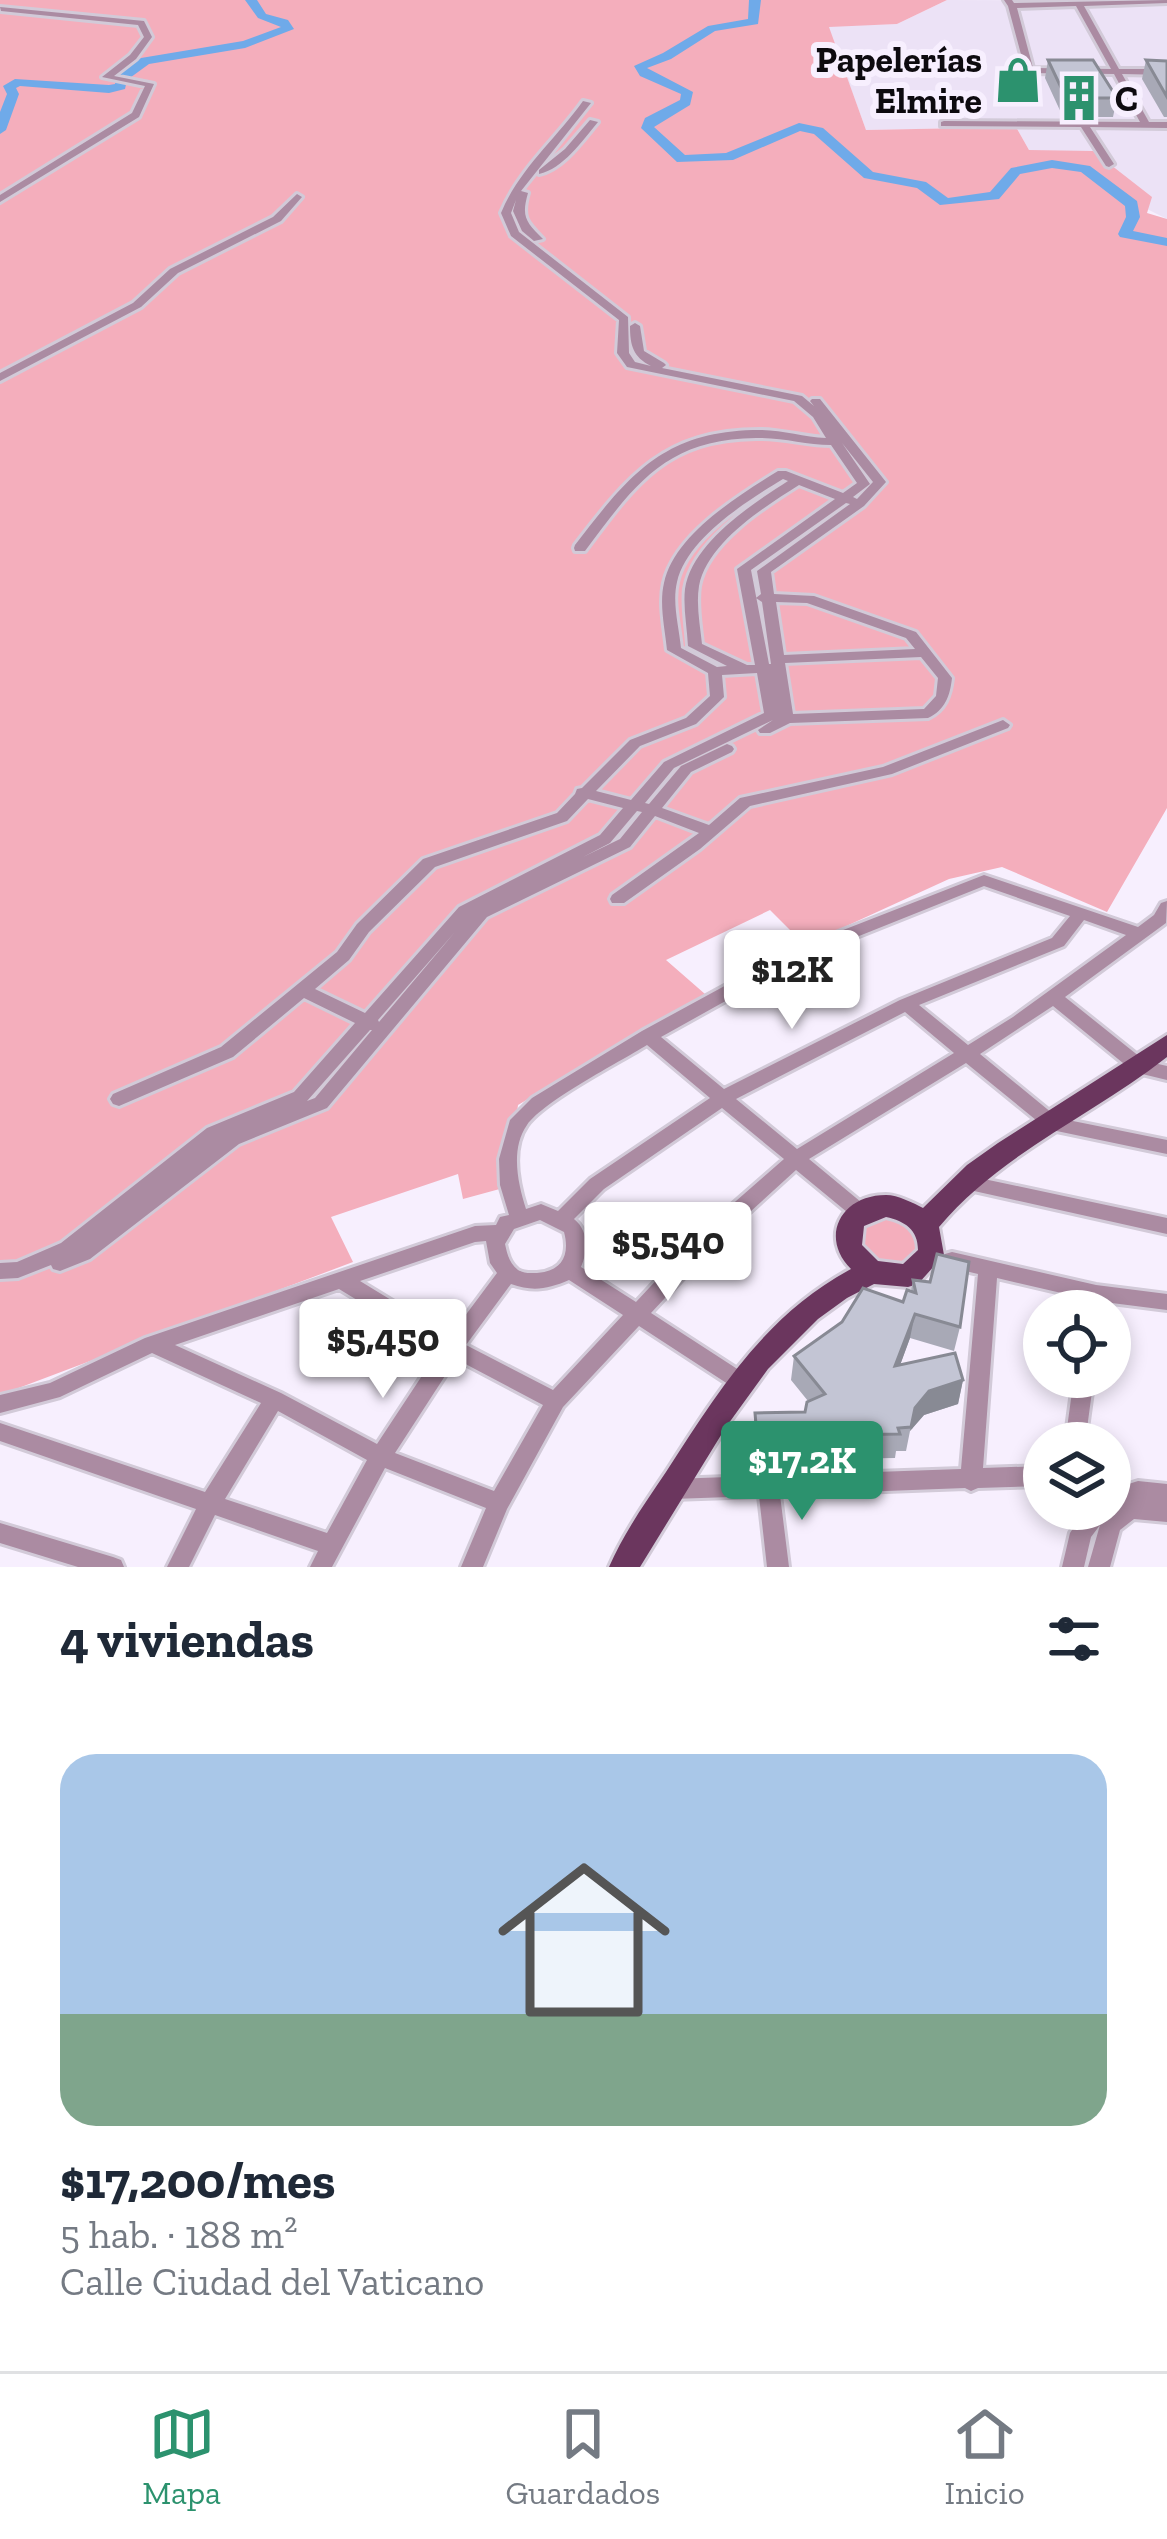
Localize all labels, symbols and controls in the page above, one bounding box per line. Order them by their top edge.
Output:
place label: Papelerías Elmire [815,38,982,122]
shop icon: Papelerías Elmire [993,55,1043,105]
building icon: C [1054,73,1104,123]
place label: C [1115,77,1138,120]
pin: $12K [721,930,863,1032]
text: $12K [751,945,833,992]
pin: $5,540 [570,1202,766,1304]
text: $5,540 [611,1217,725,1264]
map controls [1023,1290,1131,1530]
button: locate [1023,1290,1131,1398]
pin: $5,450 [285,1299,481,1401]
text: $5,450 [326,1314,440,1361]
pin: $17.2K [704,1421,900,1523]
button: layers [1023,1422,1131,1530]
text: $17.2K [748,1436,856,1483]
icon: filters [1041,1606,1107,1672]
text: 4 viviendas [60,1609,314,1670]
icon: home [476,1832,692,2048]
text: $17,200/mes [60,2150,335,2211]
text: 5 hab. · 188 m² [60,2211,297,2258]
text: Calle Ciudad del Vaticano [60,2258,484,2305]
tab: Mapa [142,2401,221,2512]
tab: Guardados [505,2401,660,2512]
tab: Inicio [945,2401,1025,2512]

